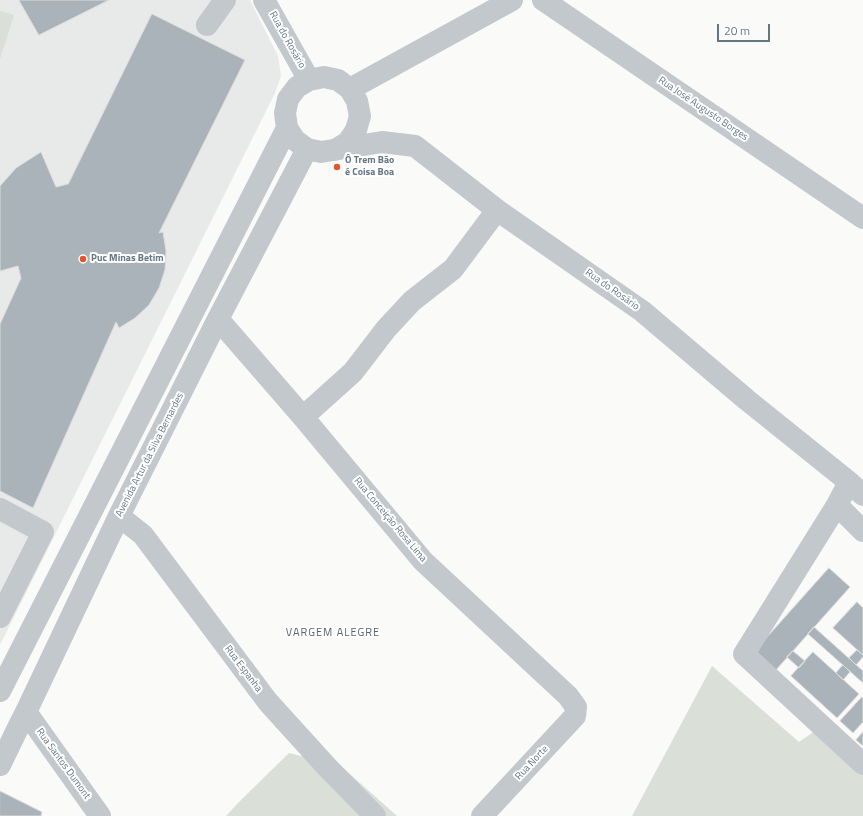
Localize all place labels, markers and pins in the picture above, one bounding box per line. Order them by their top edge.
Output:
place label: Ô Trem Bão é Coisa Boa [345,155,394,178]
marker: Ô Trem Bão é Coisa Boa [332,162,342,172]
place label: Puc Minas Betim [91,253,164,265]
marker: Puc Minas Betim [78,254,88,264]

